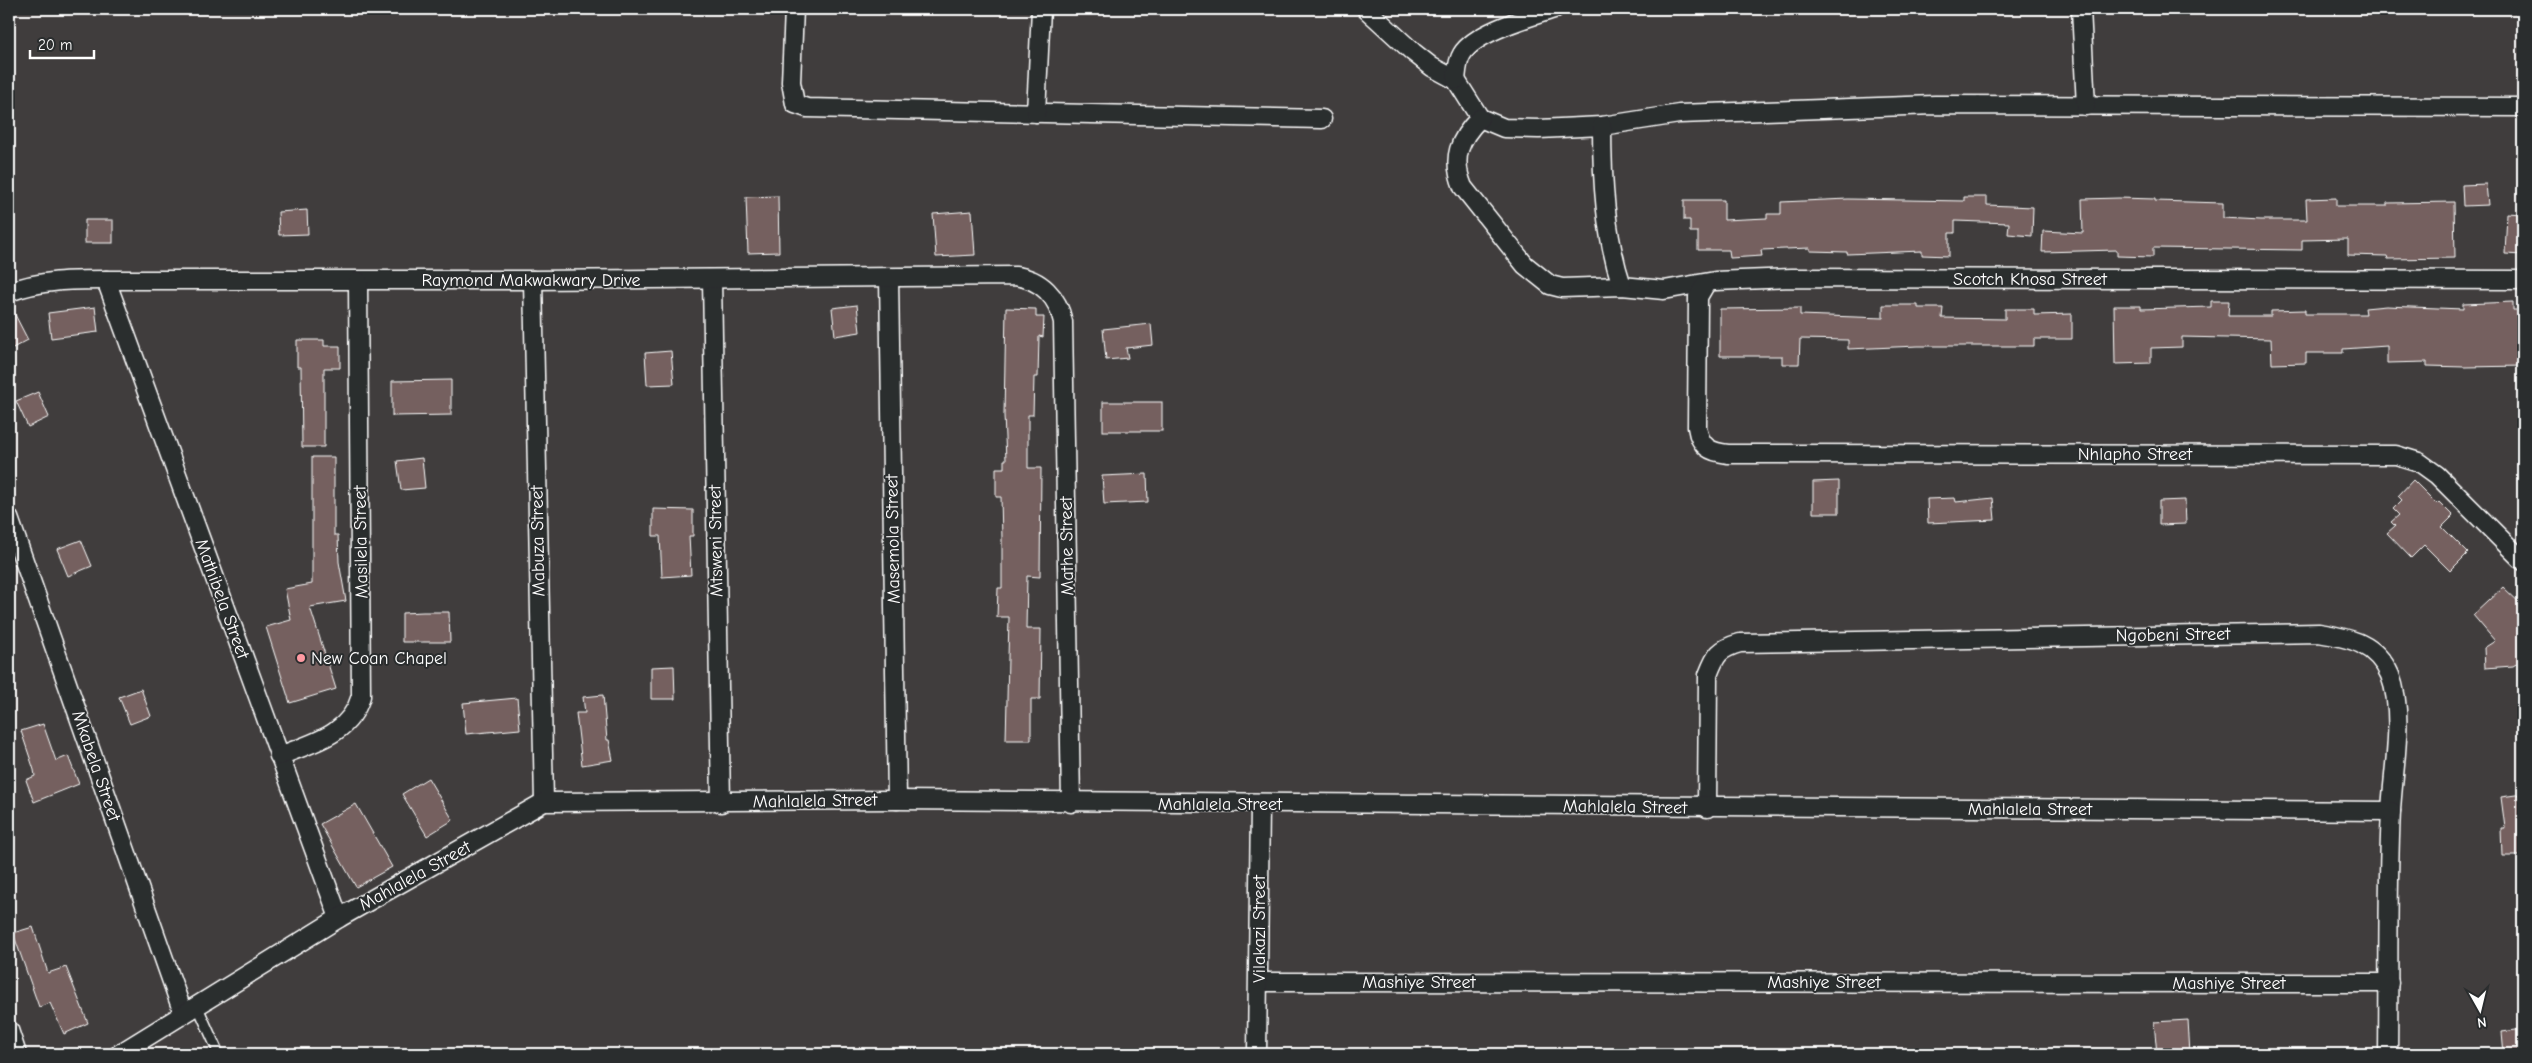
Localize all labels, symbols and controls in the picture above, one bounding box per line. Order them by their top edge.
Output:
scale bar [30,28,94,60]
text: 20 m [38,36,72,54]
street label: Scotch Khosa Street [1953,269,2108,290]
street label: Raymond Makwakwary Drive [422,270,640,291]
street label: Nhlapho Street [2078,444,2193,465]
street label: Masemola Street [881,473,905,604]
street label: Masilela Street [349,484,372,599]
street label: Mabuza Street [527,484,549,597]
street label: Mtsweni Street [705,484,727,597]
street label: Mathe Street [1056,495,1078,596]
street label: Mathibela Street [191,536,254,663]
street label: Ngobeni Street [2115,623,2231,646]
place label: New Coan Chapel [311,648,447,669]
marker: New Coan Chapel [295,652,307,664]
street label: Mkabela Street [67,708,125,825]
street label: Mahlalela Street [753,789,878,813]
street label: Mahlalela Street [1158,794,1283,815]
street label: Mahlalela Street [1563,795,1688,819]
street label: Mahlalela Street [1968,799,2093,820]
street label: Mahlalela Street [355,836,475,915]
street label: Vilakazi Street [1249,874,1270,983]
street label: Mashiye Street [1362,972,1477,993]
street label: Mashiye Street [1767,972,1882,993]
street label: Mashiye Street [2172,973,2287,994]
north arrow [2454,986,2504,1036]
text: N [2476,1013,2487,1031]

